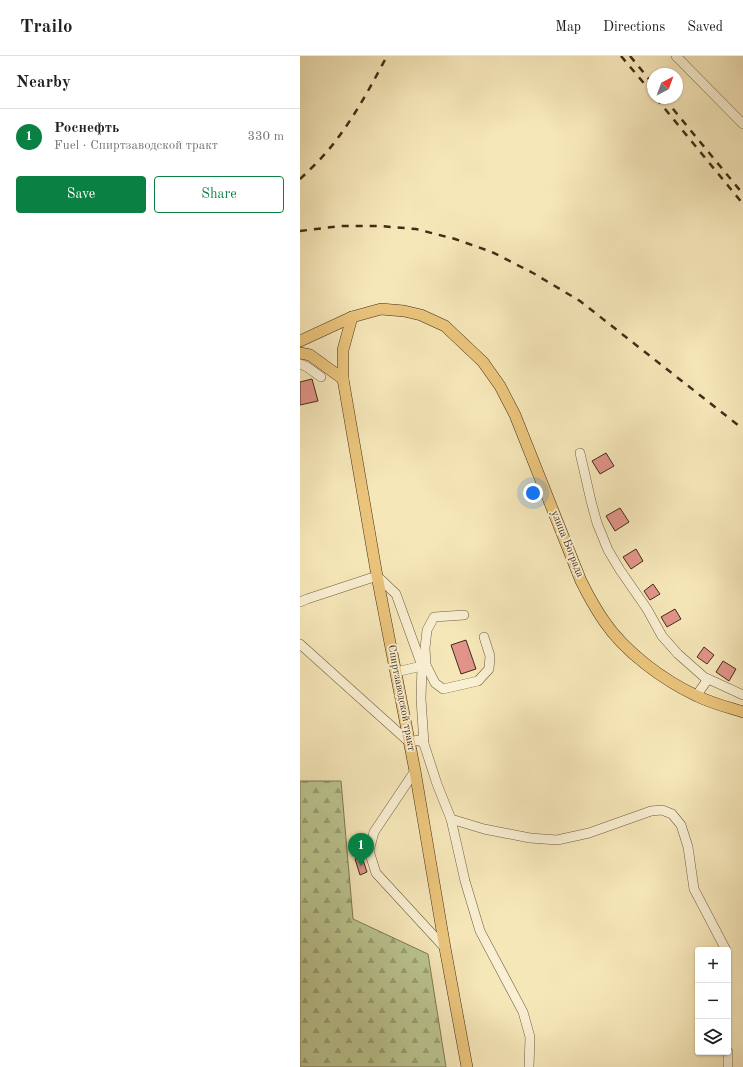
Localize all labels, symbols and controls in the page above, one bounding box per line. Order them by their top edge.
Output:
text: Trailo [20,18,73,37]
text: Map [555,20,581,34]
text: Directions [603,20,665,34]
text: Saved [687,20,723,34]
north arrow [647,68,683,104]
text: Nearby [16,74,71,91]
text: Роснефть [54,121,119,136]
text: 1 [25,130,33,143]
text: 330 m [247,130,284,143]
text: Fuel · Спиртзаводской тракт [54,139,218,152]
button: Save [16,176,146,213]
button: Share [154,176,284,213]
your location [523,483,543,503]
street label: улица Бограда [549,509,586,580]
street label: Спиртзаводской тракт [385,644,417,752]
pin: 1 [348,833,374,866]
map controls [695,947,731,1055]
button: + [695,947,731,983]
button: − [695,983,731,1019]
button: layers [695,1019,731,1055]

